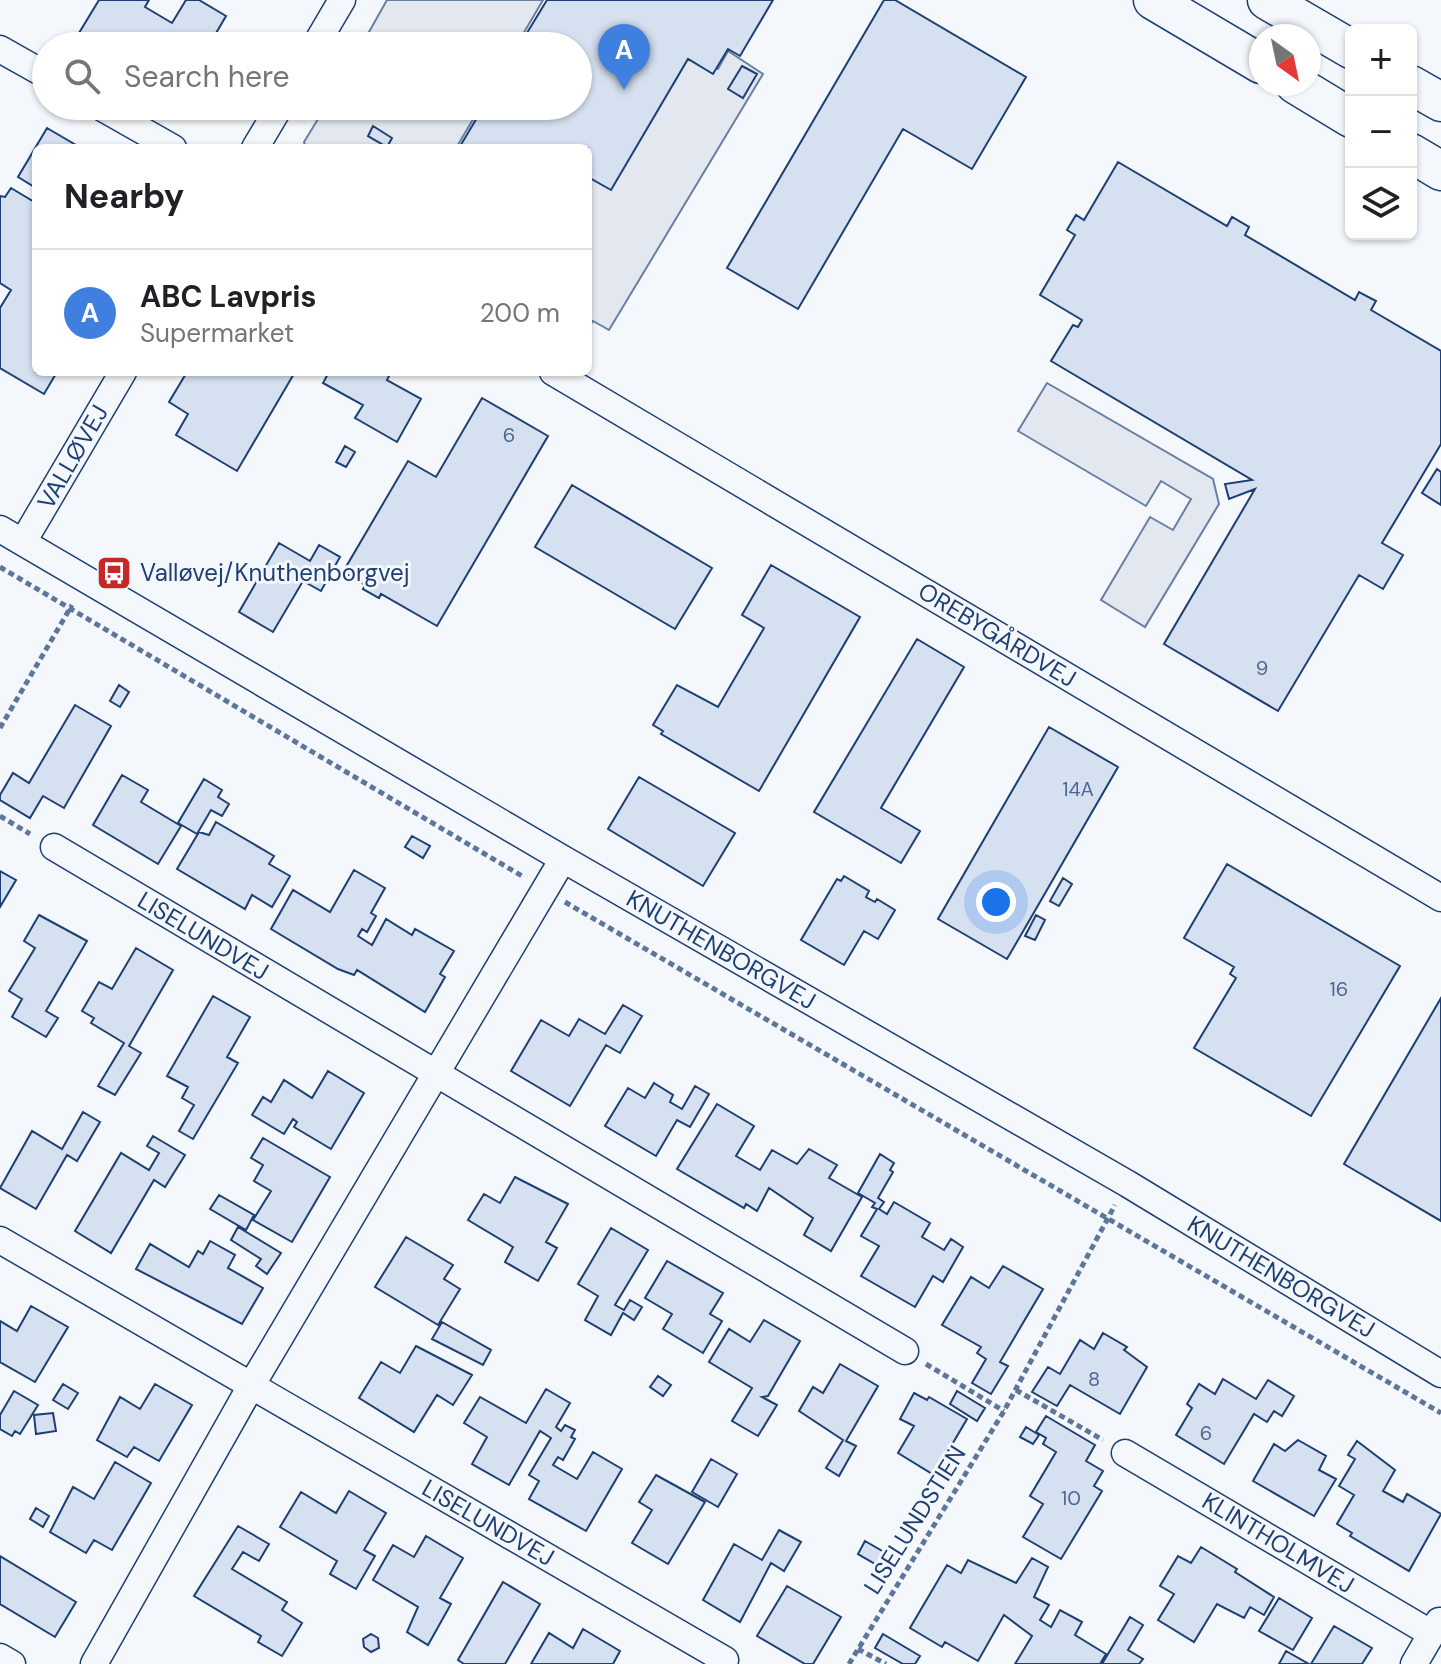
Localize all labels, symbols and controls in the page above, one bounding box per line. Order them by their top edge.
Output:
pin: A [598,24,650,90]
north arrow [1249,24,1321,96]
map controls [1345,24,1417,240]
button: + [1345,24,1417,96]
search box [32,32,592,120]
icon: search [60,54,104,98]
text: Search here [124,57,290,96]
button: − [1345,96,1417,168]
button: layers [1345,168,1417,240]
text: Nearby [64,174,184,219]
text: ABC Lavpris [140,277,317,316]
text: A [81,296,99,330]
text: 200 m [480,296,560,330]
text: Supermarket [140,316,294,350]
street label: VALLØVEJ [30,399,115,514]
house number: 6 [503,422,515,448]
bus stop icon: Valløvej/Knuthenborgvej [95,554,133,592]
place label: Valløvej/Knuthenborgvej [140,557,410,588]
street label: OREBYGÅRDVEJ [913,575,1082,694]
house number: 9 [1256,655,1268,681]
house number: 14A [1062,776,1094,802]
your location [976,882,1016,922]
street label: KNUTHENBORGVEJ [621,883,821,1016]
street label: LISELUNDVEJ [132,884,274,987]
house number: 16 [1330,976,1348,1002]
street label: KNUTHENBORGVEJ [1182,1208,1381,1345]
house number: 8 [1088,1366,1100,1392]
house number: 6 [1200,1420,1212,1446]
street label: LISELUNDSTIEN [857,1440,973,1600]
street label: LISELUNDVEJ [417,1472,560,1573]
house number: 10 [1061,1485,1081,1511]
street label: KLINTHOLMVEJ [1197,1485,1360,1600]

